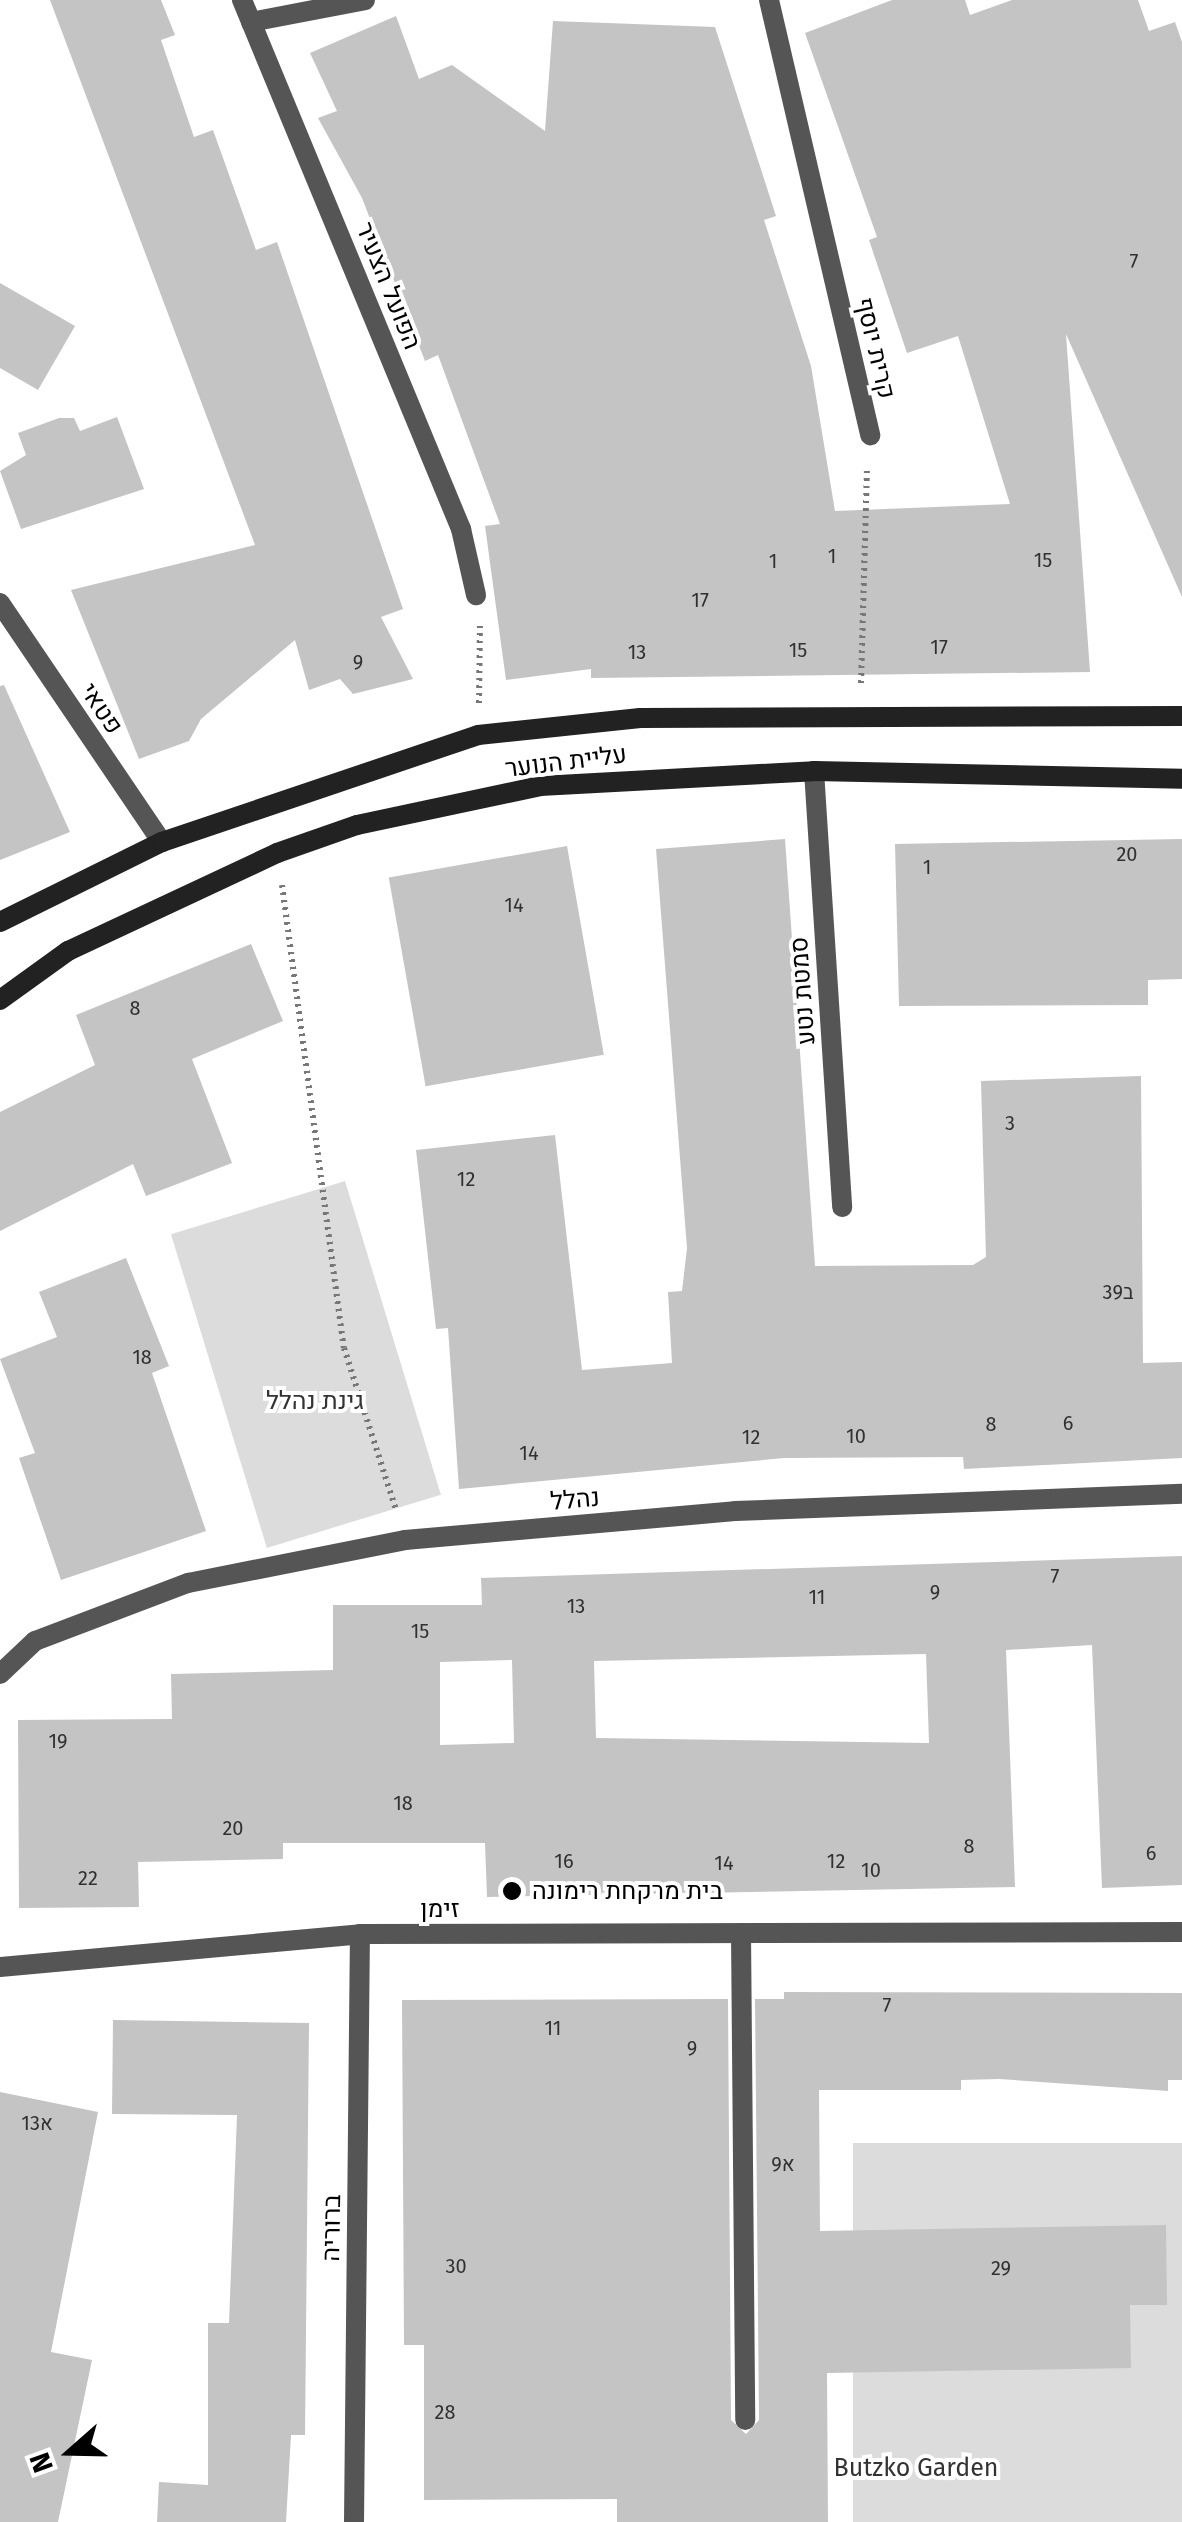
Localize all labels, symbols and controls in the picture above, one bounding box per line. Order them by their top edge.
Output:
street label: הפועל הצעיר [349,218,427,354]
house number: 7 [1130,249,1138,273]
street label: קרית יוסף [849,294,901,402]
house number: 1 [828,544,836,568]
house number: 15 [1034,548,1052,572]
house number: 1 [769,549,777,573]
house number: 17 [691,588,709,612]
house number: 17 [930,635,948,659]
house number: 15 [789,638,807,662]
house number: 13 [628,640,646,664]
house number: 9 [353,650,363,674]
street label: פטאי [73,678,129,740]
street label: עליית הנוער [503,740,629,784]
house number: 20 [1116,842,1138,866]
house number: 1 [923,855,931,879]
house number: 14 [504,893,524,917]
street label: סמטת נטע [784,936,822,1046]
house number: 8 [129,996,141,1020]
house number: 3 [1005,1111,1015,1135]
house number: 12 [457,1167,475,1191]
house number: 39ב [1103,1280,1133,1304]
house number: 18 [132,1345,152,1369]
park label: גינת נהלל [266,1386,364,1416]
house number: 6 [1063,1411,1073,1435]
house number: 8 [985,1412,997,1436]
house number: 10 [846,1424,866,1448]
house number: 12 [742,1425,760,1449]
house number: 14 [519,1441,539,1465]
street label: נהלל [549,1483,601,1517]
house number: 7 [1051,1564,1059,1588]
house number: 9 [930,1580,940,1604]
house number: 11 [808,1585,826,1609]
house number: 13 [567,1594,585,1618]
house number: 15 [411,1619,429,1643]
house number: 19 [48,1729,68,1753]
house number: 18 [393,1791,413,1815]
house number: 20 [222,1816,244,1840]
house number: 8 [963,1834,975,1858]
house number: 6 [1146,1841,1156,1865]
house number: 16 [554,1849,574,1873]
house number: 12 [827,1849,845,1873]
house number: 14 [714,1851,734,1875]
house number: 10 [861,1858,881,1882]
house number: 22 [78,1866,98,1890]
place label: בית מרקחת רימונה [532,1876,723,1906]
marker: בית מרקחת רימונה [501,1880,523,1902]
street label: זימן [420,1894,460,1924]
house number: 7 [883,1993,891,2017]
house number: 11 [544,2016,562,2040]
house number: 9 [687,2036,697,2060]
house number: 13א [21,2111,53,2135]
house number: 9א [771,2152,795,2176]
street label: ברוריה [316,2194,348,2262]
house number: 30 [445,2254,467,2278]
house number: 29 [991,2256,1011,2280]
house number: 28 [435,2400,455,2424]
north arrow [20,2402,120,2502]
text: N [23,2448,60,2477]
park label: Butzko Garden [834,2453,998,2483]

